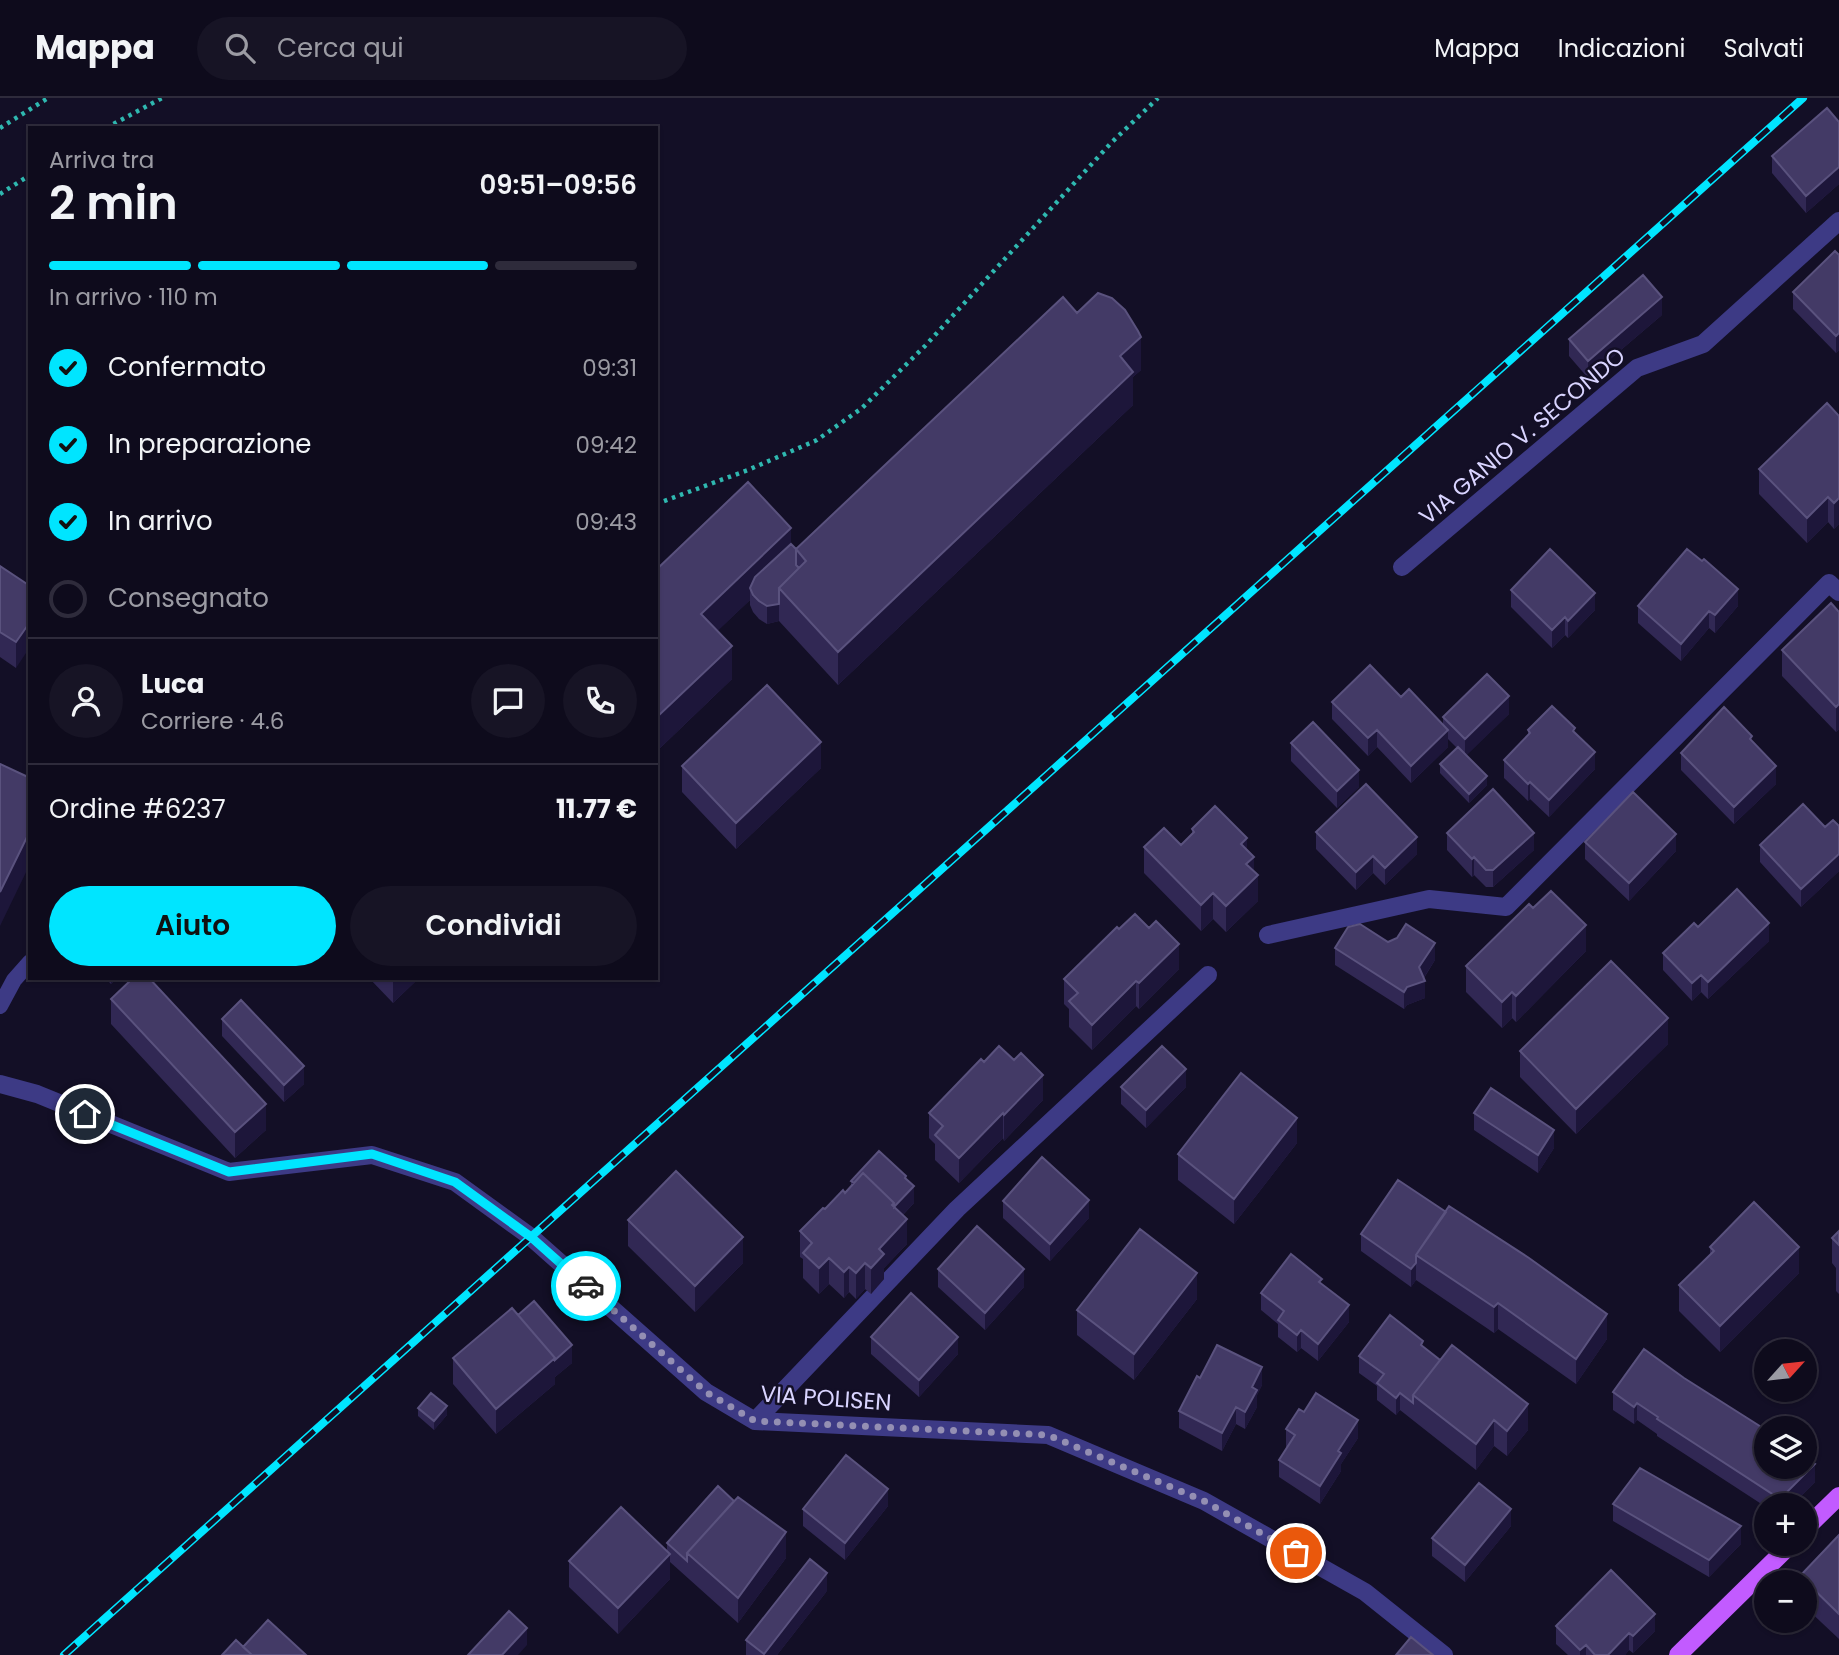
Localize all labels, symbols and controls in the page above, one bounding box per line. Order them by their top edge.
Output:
search box [197,17,687,80]
text: Mappa [35,24,155,71]
icon: search [221,29,259,67]
text: Cerca qui [277,30,404,66]
text: Mappa [1434,32,1520,65]
text: Indicazioni [1558,32,1685,65]
text: Salvati [1723,32,1804,65]
text: Arriva tra [49,144,154,176]
text: 09:51–09:56 [479,167,637,203]
text: 2 min [49,171,178,235]
text: In arrivo · 110 m [49,281,218,313]
street label: VIA GANIO V. SECONDO [1412,340,1632,532]
icon: check [49,349,87,387]
text: Confermato [108,349,266,385]
text: 09:31 [582,352,637,384]
icon: check [49,426,87,464]
text: In preparazione [108,426,311,462]
text: 09:42 [575,429,637,461]
icon: check [49,503,87,541]
text: In arrivo [108,503,213,539]
text: 09:43 [575,506,637,538]
text: Consegnato [108,580,269,616]
button: person [49,664,123,738]
button: chat [471,664,545,738]
button: phone [563,664,637,738]
text: Luca [141,666,204,702]
text: Corriere · 4.6 [141,705,284,737]
text: Ordine #6237 [49,791,226,827]
text: 11.77 € [556,791,637,827]
button: Aiuto [49,886,336,966]
button: Condividi [350,886,637,966]
pin [55,1084,115,1144]
icon: home [66,1095,104,1133]
courier [551,1251,621,1321]
icon: car [567,1267,605,1305]
north arrow [1754,1339,1816,1402]
map controls [1754,1339,1817,1633]
street label: VIA POLISEN [759,1377,893,1419]
button: layers [1754,1416,1817,1479]
button: + [1754,1493,1817,1556]
pin [1266,1523,1326,1583]
icon: bag [1277,1534,1315,1572]
button: − [1754,1570,1817,1633]

